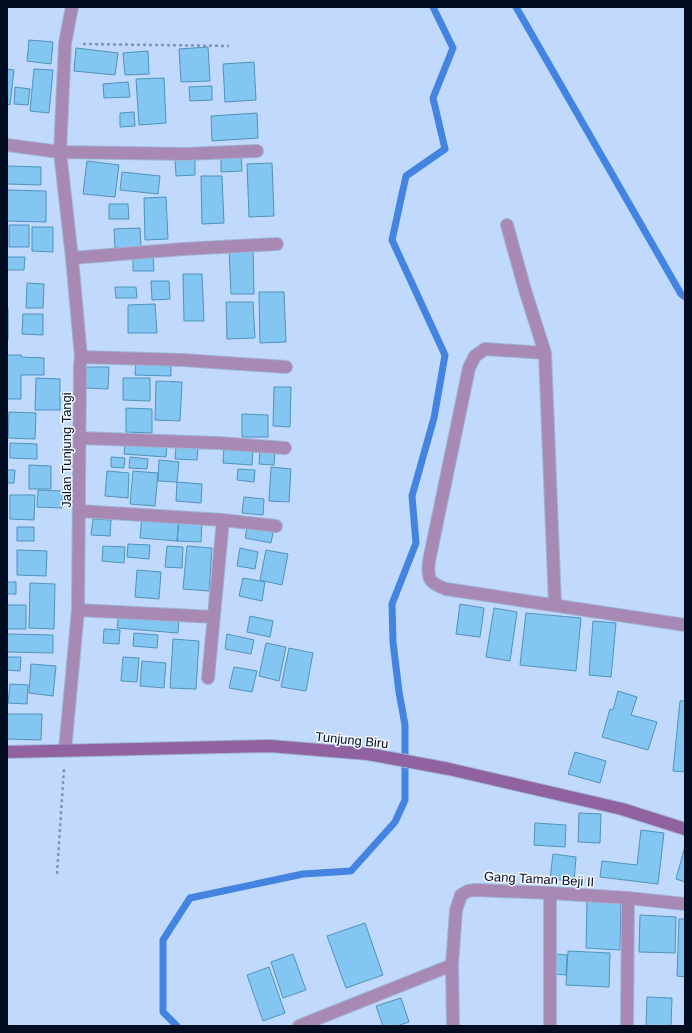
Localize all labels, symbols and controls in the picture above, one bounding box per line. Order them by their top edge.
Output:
street label: Jalan Tunjung Tangi [59,392,74,508]
street label: Tunjung Biru [315,729,389,751]
street label: Gang Taman Beji II [484,869,594,889]

